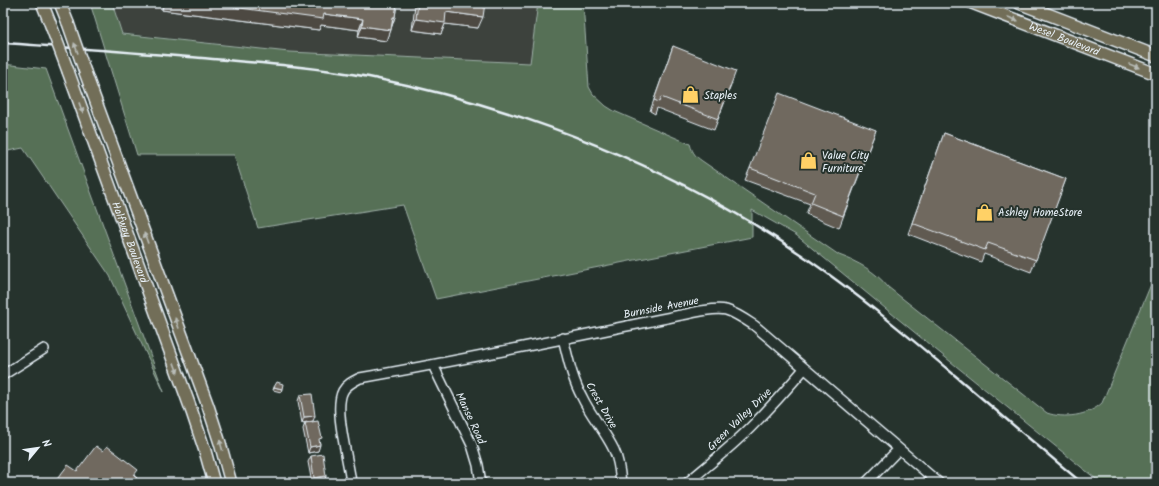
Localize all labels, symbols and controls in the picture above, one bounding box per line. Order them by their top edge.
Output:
one-way arrow [1008,17,1020,23]
street label: Wesel Boulevard [1026,18,1102,62]
one-way arrow [73,41,79,53]
one-way arrow [1129,64,1141,70]
shop icon: Staples [681,85,701,105]
place label: Staples [704,87,737,105]
one-way arrow [78,102,84,114]
place label: Value City Furniture [822,147,870,178]
shop icon: Value City Furniture [799,151,819,171]
street label: Halfway Boulevard [106,199,152,286]
shop icon: Ashley HomeStore [975,202,995,222]
place label: Ashley HomeStore [998,204,1082,222]
one-way arrow [142,232,148,244]
street label: Burnside Avenue [622,292,700,324]
one-way arrow [174,316,180,328]
one-way arrow [174,363,180,375]
street label: Crest Drive [580,379,622,432]
street label: Green Valley Drive [703,384,776,456]
street label: Manse Road [450,389,490,448]
north arrow [18,428,58,468]
text: N [36,436,55,451]
one-way arrow [218,439,224,451]

